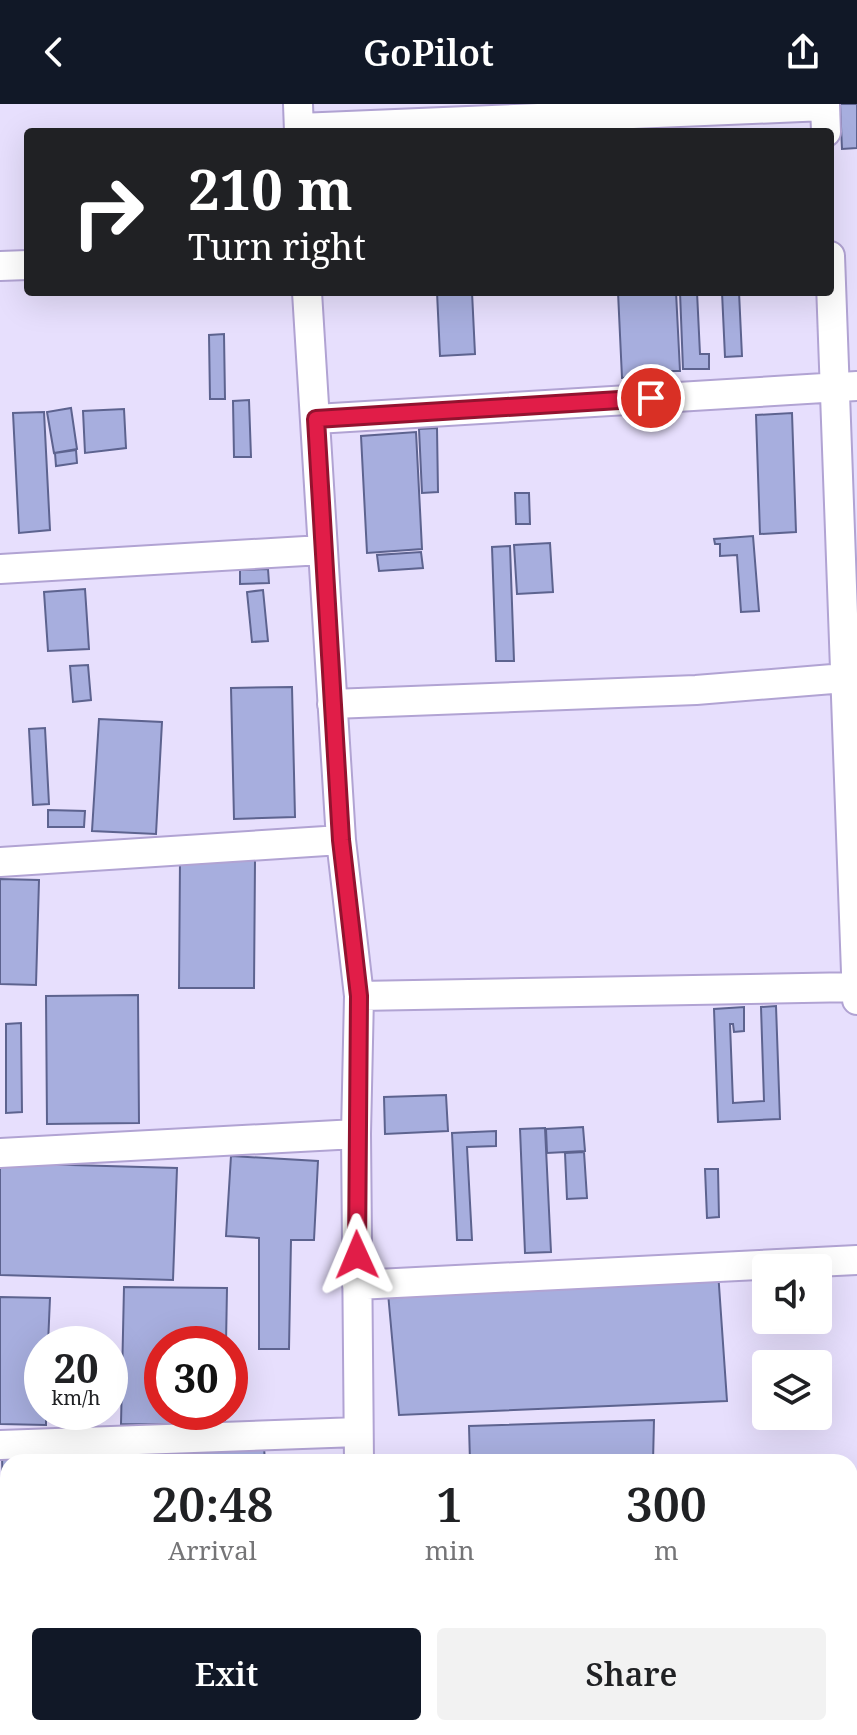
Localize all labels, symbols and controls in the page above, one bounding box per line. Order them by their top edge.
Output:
text: GoPilot [363,28,494,77]
icon: back [32,30,76,74]
icon: share [781,30,825,74]
text: 210 m [188,150,353,226]
icon: right [56,160,160,264]
text: Turn right [188,222,366,271]
pin [617,364,685,432]
icon: arrive [629,376,673,420]
position arrow [315,1213,399,1297]
map controls [752,1254,832,1430]
button: sound [752,1254,832,1334]
speed limit sign: 30 [144,1326,248,1430]
text: 20 [53,1340,99,1395]
button: layers [752,1350,832,1430]
text: km/h [51,1384,101,1411]
text: 20:48 [151,1471,274,1536]
text: 1 [436,1471,463,1536]
text: 300 [626,1471,707,1536]
text: Arrival [168,1532,257,1568]
text: min [425,1532,474,1568]
text: m [654,1532,679,1568]
button: Exit [32,1628,421,1720]
button: Share [437,1628,826,1720]

